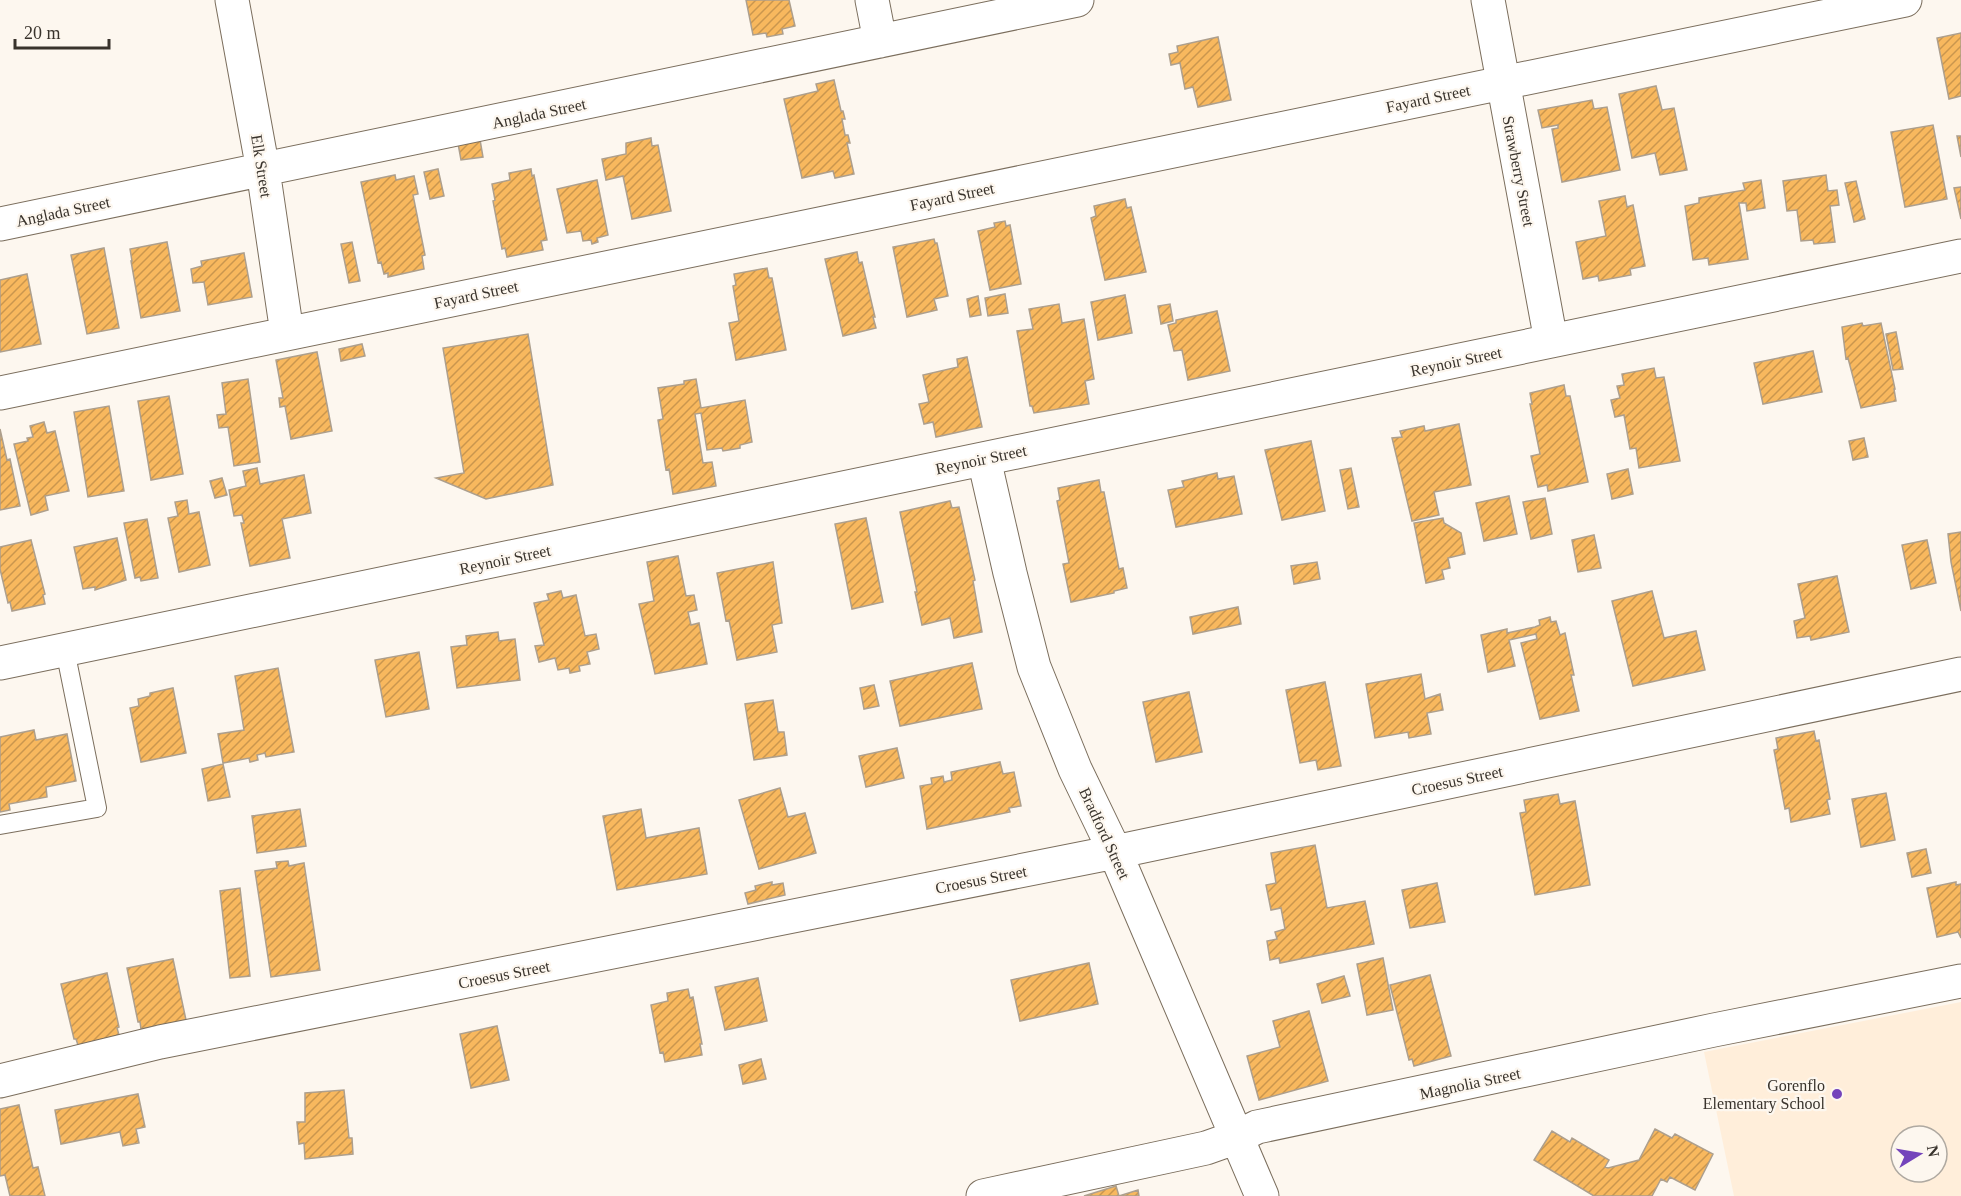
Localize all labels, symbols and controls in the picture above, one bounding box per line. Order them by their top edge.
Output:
scale bar [15,12,110,50]
text: 20 m [24,23,61,43]
street label: Fayard Street [1384,81,1473,117]
street label: Anglada Street [491,95,588,133]
street label: Strawberry Street [1498,114,1538,229]
street label: Elk Street [248,133,275,199]
street label: Fayard Street [908,179,997,215]
street label: Anglada Street [15,193,112,231]
street label: Fayard Street [432,277,521,313]
street label: Reynoir Street [1409,343,1504,380]
street label: Reynoir Street [934,441,1029,478]
street label: Reynoir Street [458,541,553,578]
street label: Croesus Street [1410,762,1505,798]
street label: Bradford Street [1076,785,1133,882]
street label: Croesus Street [934,862,1029,897]
street label: Croesus Street [457,957,552,992]
street label: Magnolia Street [1418,1064,1523,1103]
place label: Gorenflo Elementary School [1703,1077,1826,1113]
marker: Gorenflo Elementary School [1830,1087,1844,1101]
north arrow [1889,1124,1949,1184]
text: N [1924,1144,1943,1159]

